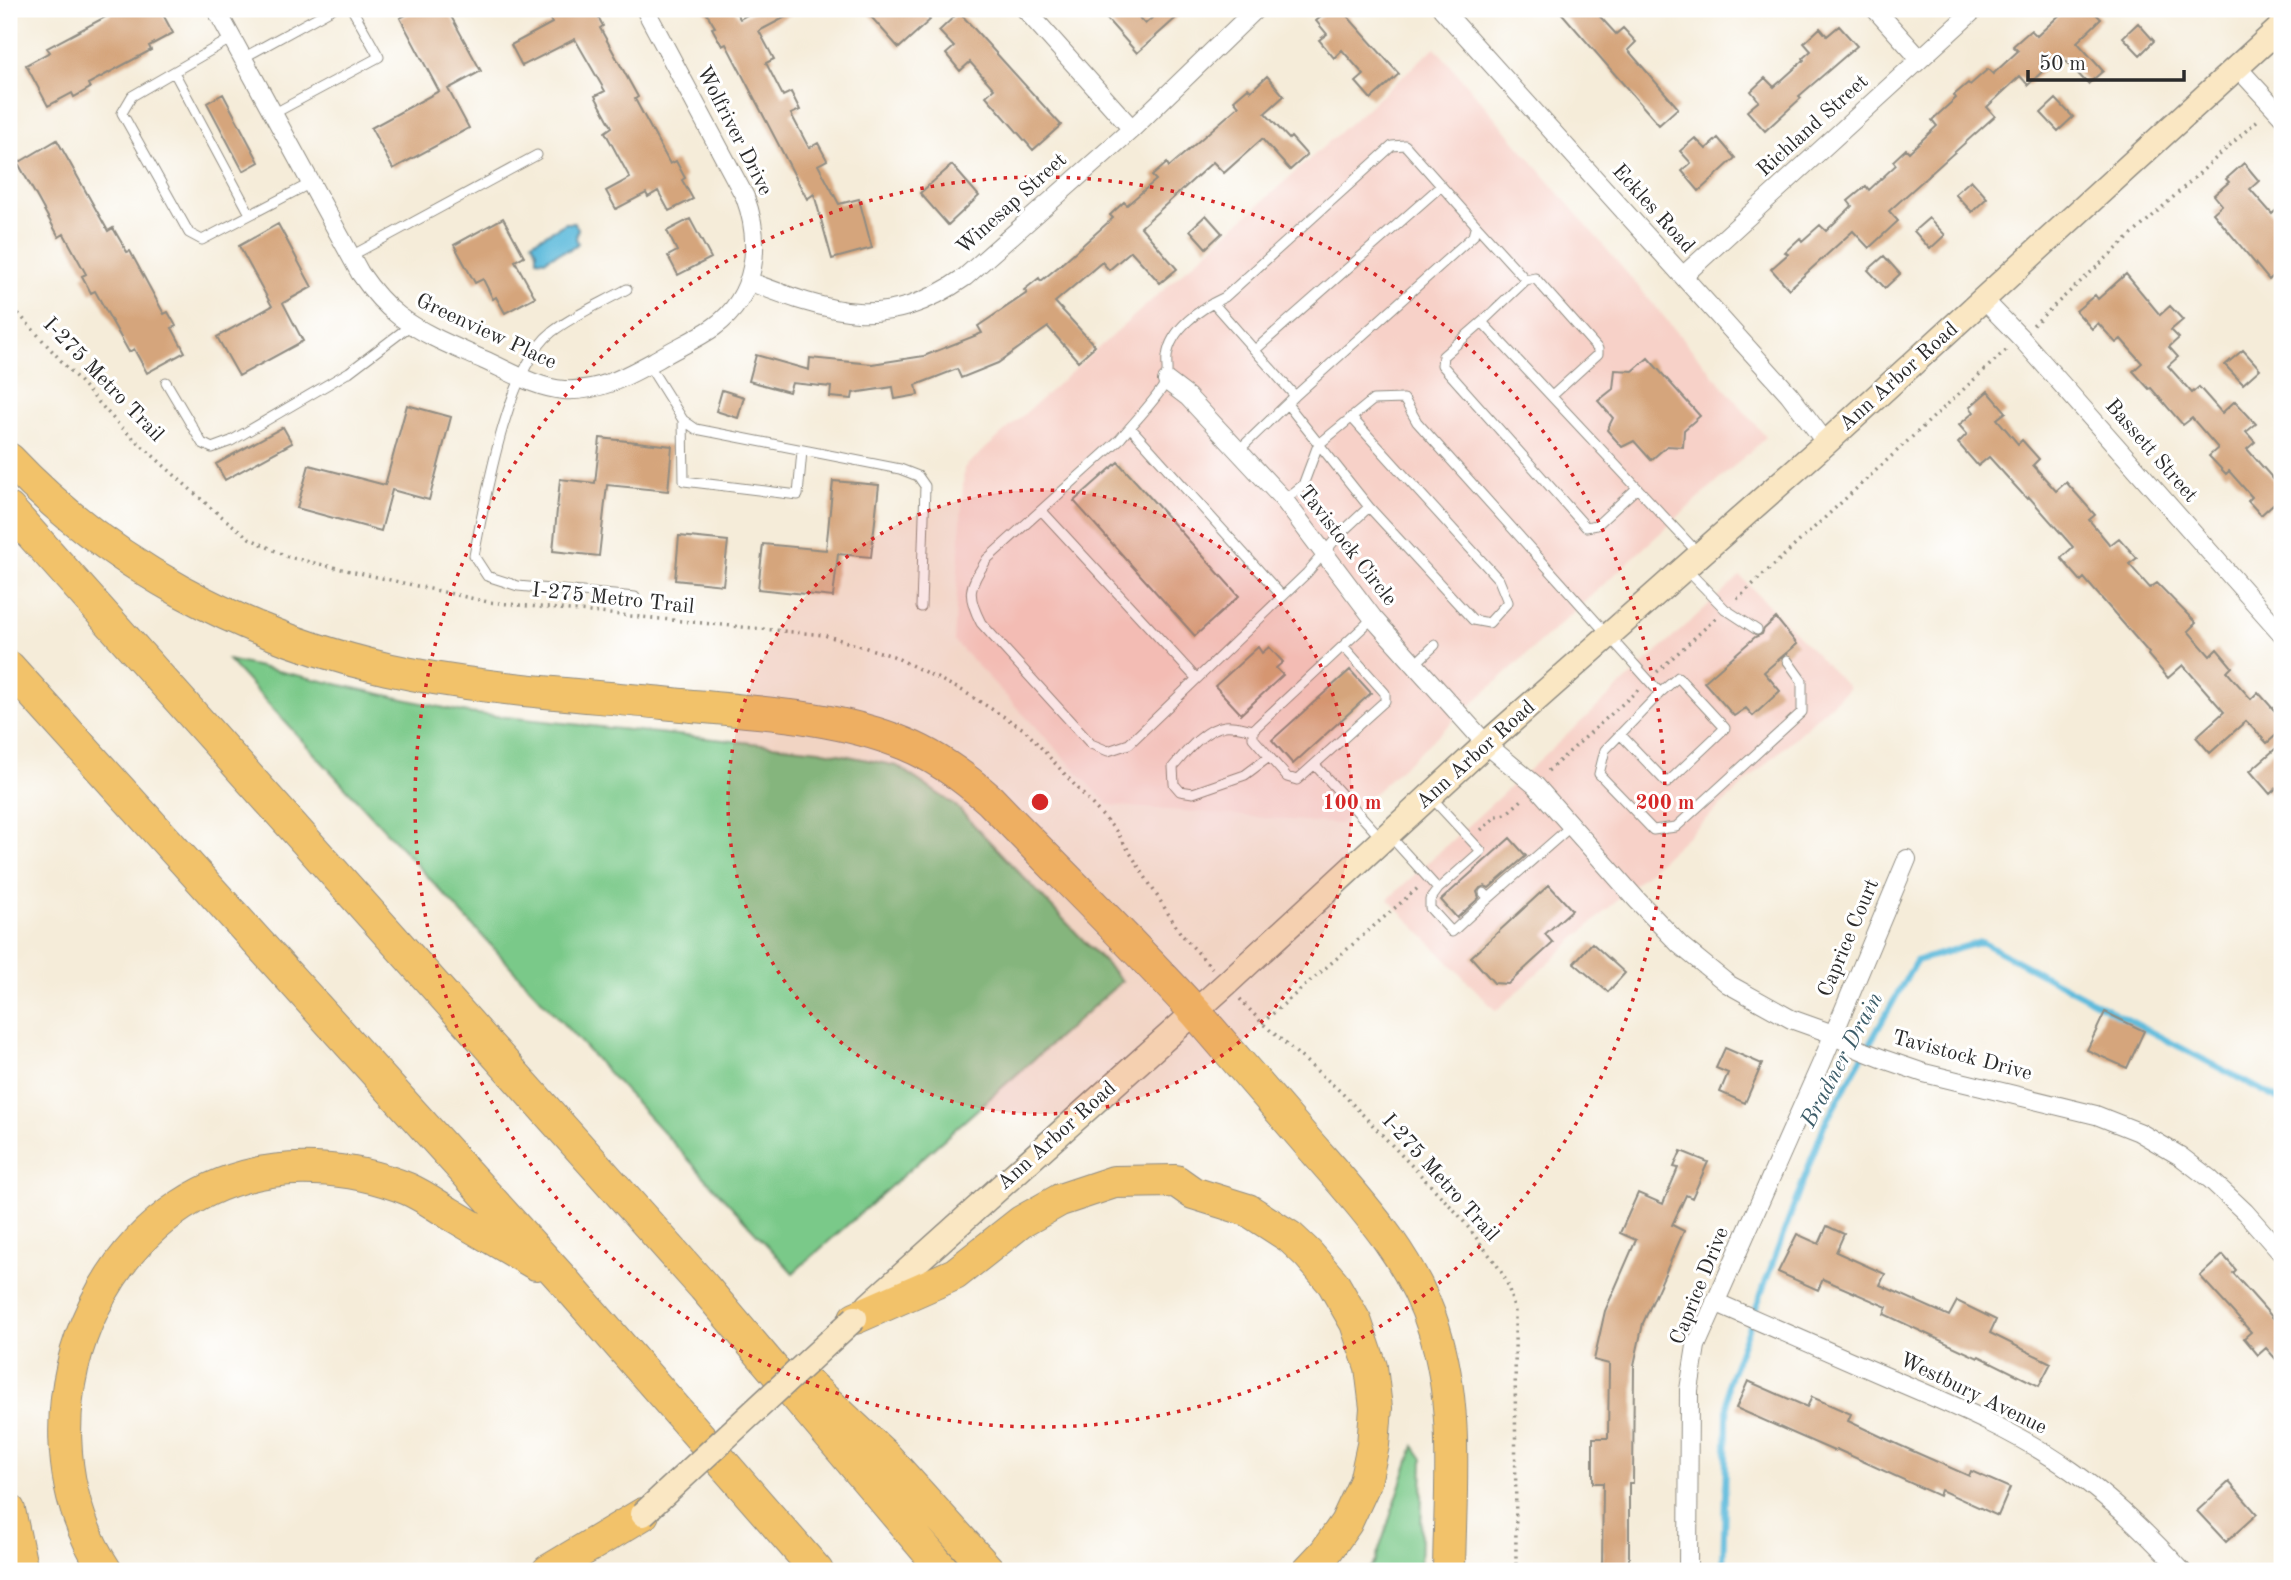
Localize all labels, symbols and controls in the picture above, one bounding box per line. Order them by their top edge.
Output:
scale bar [2028,38,2184,82]
text: 50 m [2039,54,2086,75]
street label: Wolfriver Drive [692,63,776,199]
street label: Richland Street [1754,71,1872,181]
street label: Winesap Street [953,149,1071,259]
street label: Eckles Road [1608,160,1698,258]
street label: Greenview Place [413,290,559,374]
street label: I-275 Metro Trail [39,314,167,446]
street label: Ann Arbor Road [1836,318,1962,436]
street label: Bassett Street [2101,395,2201,507]
street label: Tavistock Circle [1294,482,1400,610]
street label: I-275 Metro Trail [531,580,696,618]
street label: Ann Arbor Road [1413,696,1539,814]
centre of rings [1028,790,1052,814]
text: 100 m [1322,793,1382,814]
text: 200 m [1635,793,1695,814]
street label: Caprice Court [1815,876,1883,1000]
water label: Bradner Drain [1796,989,1887,1132]
street label: Tavistock Drive [1890,1027,2034,1085]
street label: Ann Arbor Road [994,1077,1120,1195]
street label: I-275 Metro Trail [1378,1110,1503,1246]
street label: Caprice Drive [1667,1224,1733,1348]
street label: Westbury Avenue [1896,1349,2050,1439]

